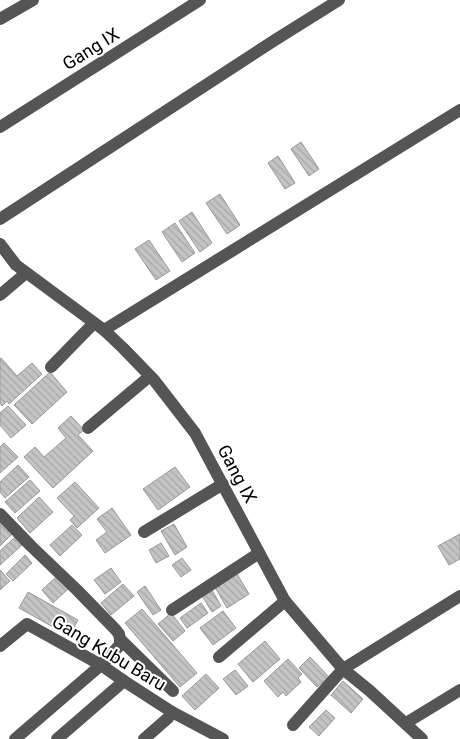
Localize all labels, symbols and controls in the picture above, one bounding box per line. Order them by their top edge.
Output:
street label: Gang IX [58,23,123,74]
street label: Gang IX [213,441,261,506]
street label: Gang Kubu Baru [49,610,170,695]

